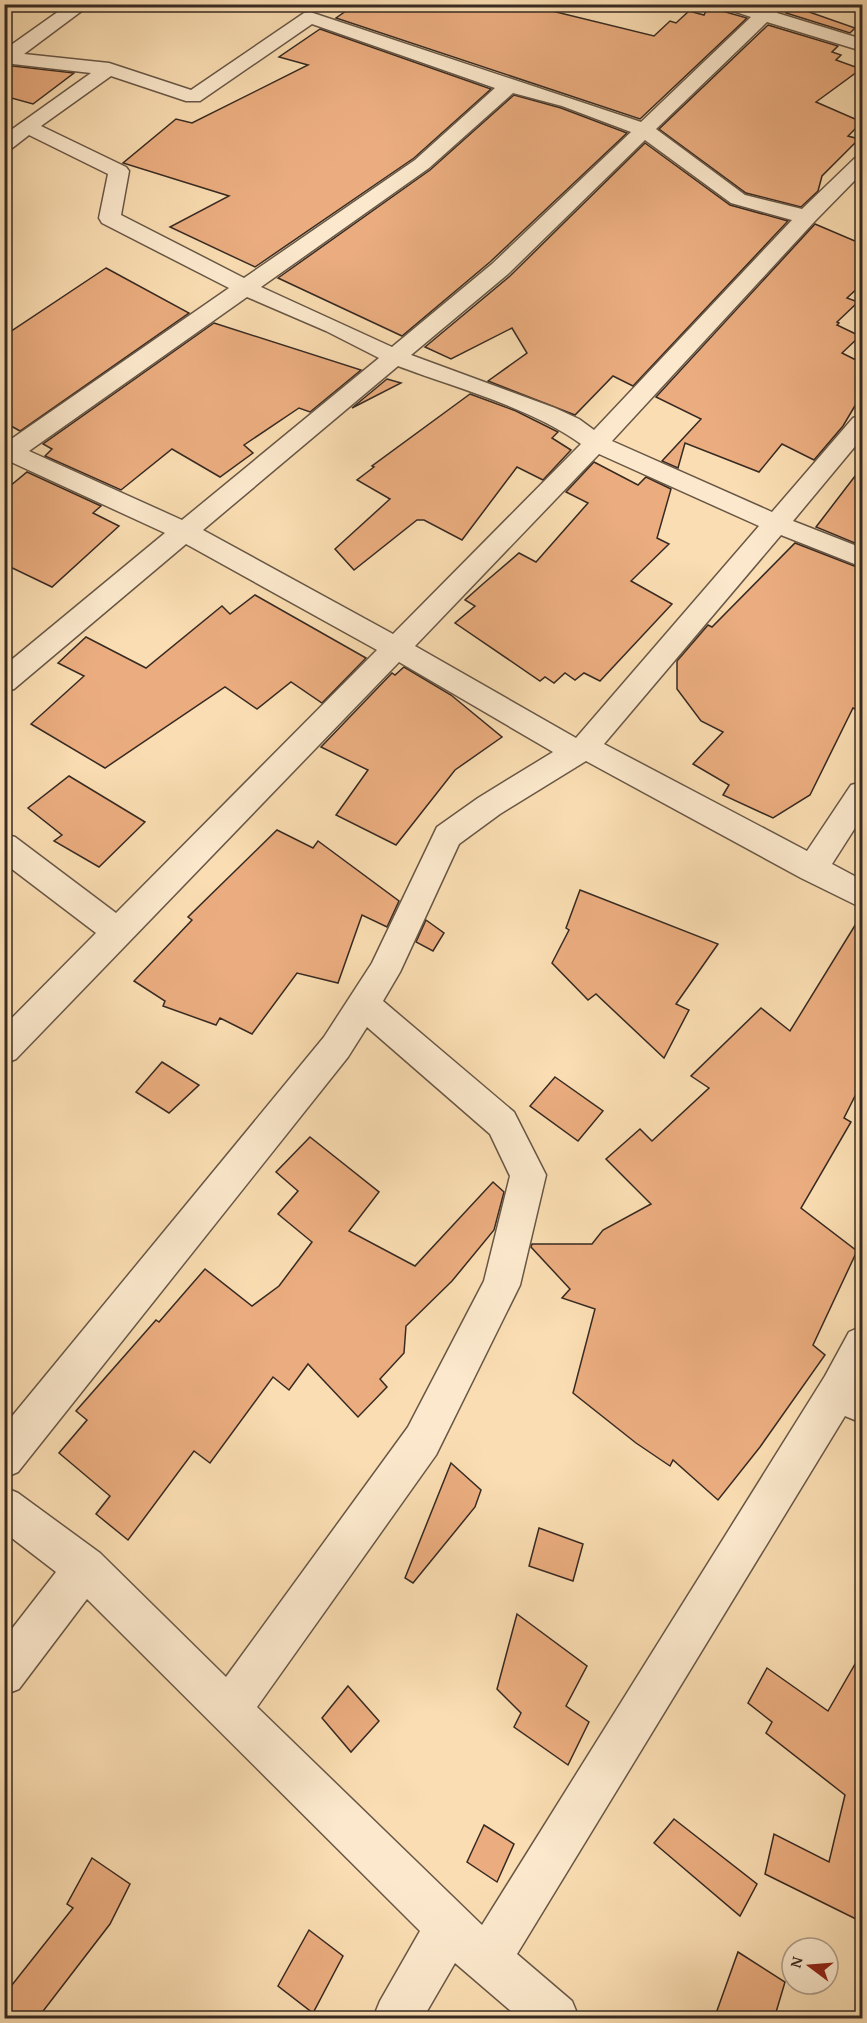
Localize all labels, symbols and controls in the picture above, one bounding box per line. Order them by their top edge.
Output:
north arrow [780,1936,840,1996]
text: N [783,1953,809,1970]

